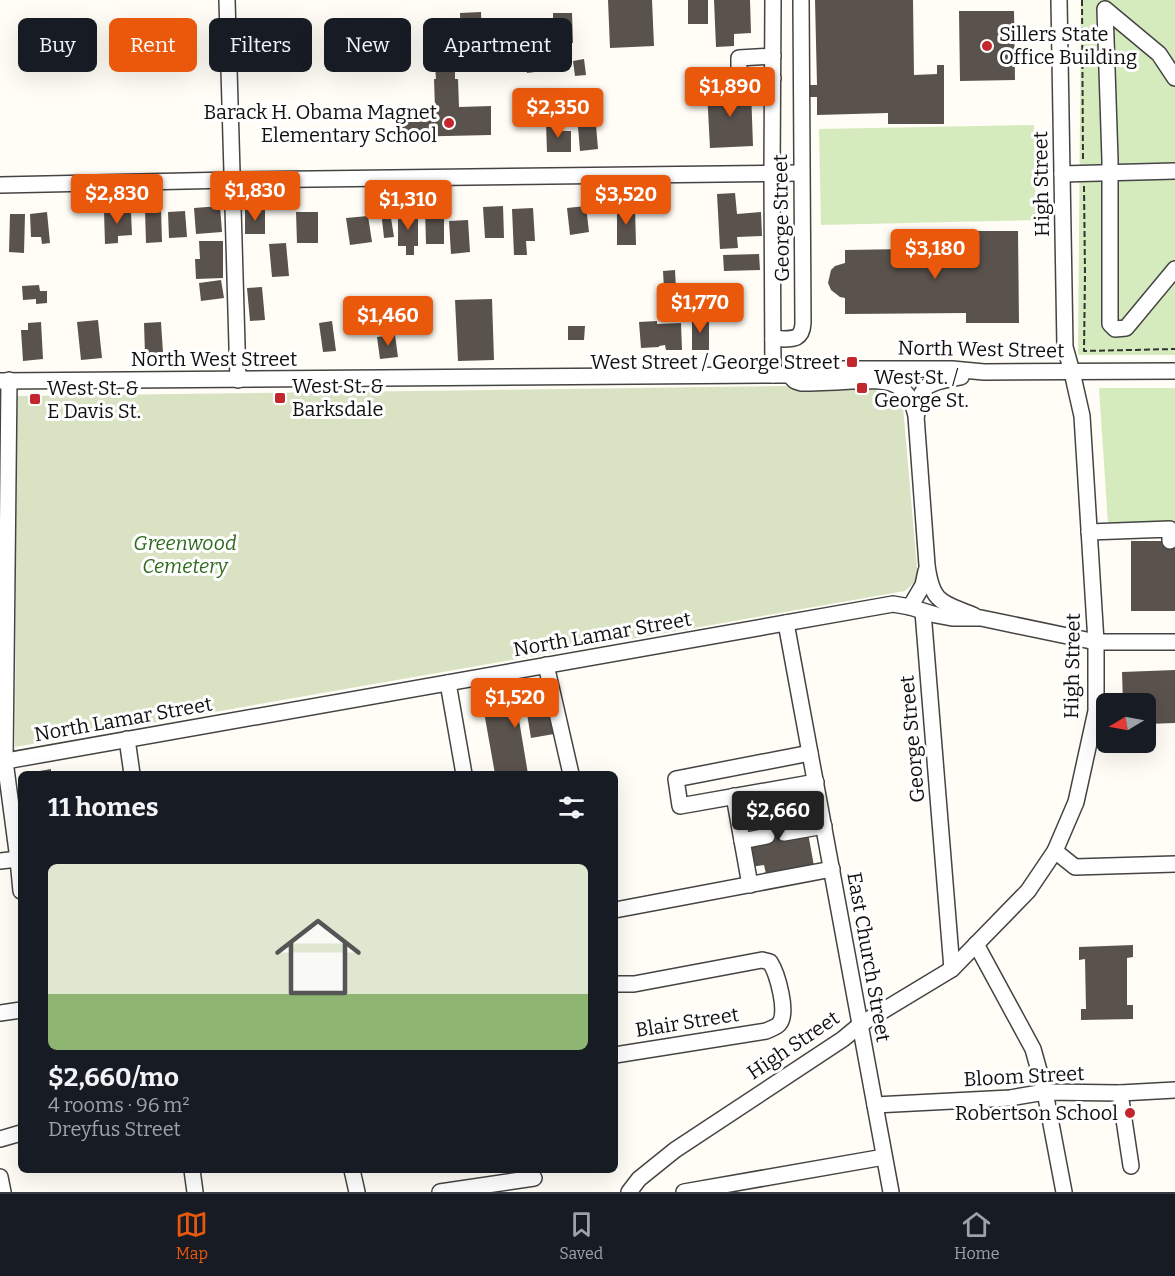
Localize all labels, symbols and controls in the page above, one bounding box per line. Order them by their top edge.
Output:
chip: Buy [18,18,97,72]
chip: Rent [109,18,197,72]
chip: Filters [209,18,312,72]
chip: New [324,18,411,72]
chip: Apartment [423,18,572,72]
place label: Sillers State Office Building [999,22,1137,69]
marker: Sillers State Office Building [980,39,994,53]
pin: $1,890 [681,67,779,118]
text: $1,890 [699,74,761,98]
pin: $2,350 [509,88,607,139]
text: $2,350 [526,95,590,119]
place label: Barack H. Obama Magnet Elementary School [204,100,437,147]
marker: Barack H. Obama Magnet Elementary School [442,116,456,130]
street label: High Street [1028,131,1054,237]
street label: George Street [768,154,794,282]
pin: $1,830 [206,171,304,222]
pin: $2,830 [68,174,166,225]
pin: $3,520 [577,175,675,226]
text: $1,830 [224,178,286,202]
pin: $1,310 [359,180,457,231]
text: $2,830 [85,181,149,205]
text: $3,520 [595,182,657,206]
text: $1,310 [379,187,437,211]
pin: $3,180 [886,229,984,280]
text: $3,180 [905,236,965,260]
pin: $1,770 [651,283,749,334]
text: $1,770 [671,290,729,314]
pin: $1,460 [339,296,437,347]
text: $1,460 [357,303,419,327]
street label: North West Street [898,336,1064,362]
street label: North West Street [131,347,297,371]
place label: West Street / George Street [591,350,840,374]
marker: West Street / George Street [845,355,859,369]
place label: West St. / George St. [874,365,969,412]
place label: West St. & Barksdale [292,374,384,421]
place label: West St. & E Davis St. [47,376,141,423]
marker: West St. / George St. [855,381,869,395]
marker: West St. & Barksdale [273,391,287,405]
marker: West St. & E Davis St. [28,392,42,406]
park label: Greenwood Cemetery [133,531,237,578]
street label: North Lamar Street [511,607,693,661]
street label: High Street [1059,613,1085,719]
street label: George Street [894,674,930,804]
pin: $1,520 [466,678,564,729]
text: $1,520 [485,685,545,709]
street label: North Lamar Street [32,692,214,746]
north arrow [1096,693,1156,753]
map controls [1096,693,1156,753]
icon: filters [555,791,588,824]
pin: $2,660 [729,791,827,842]
text: 11 homes [48,792,159,823]
text: $2,660 [746,798,810,822]
street label: East Church Street [842,870,896,1044]
icon: home [264,903,372,1011]
street label: Blair Street [634,1002,740,1042]
street label: High Street [742,1005,844,1085]
street label: Bloom Street [963,1061,1085,1091]
text: $2,660/mo [48,1062,179,1093]
text: 4 rooms · 96 m² [48,1093,190,1117]
place label: Robertson School [955,1101,1118,1125]
marker: Robertson School [1123,1106,1137,1120]
text: Dreyfus Street [48,1117,181,1141]
tab: Map [175,1208,208,1263]
tab: Saved [559,1208,603,1263]
tab: Home [954,1208,1000,1263]

